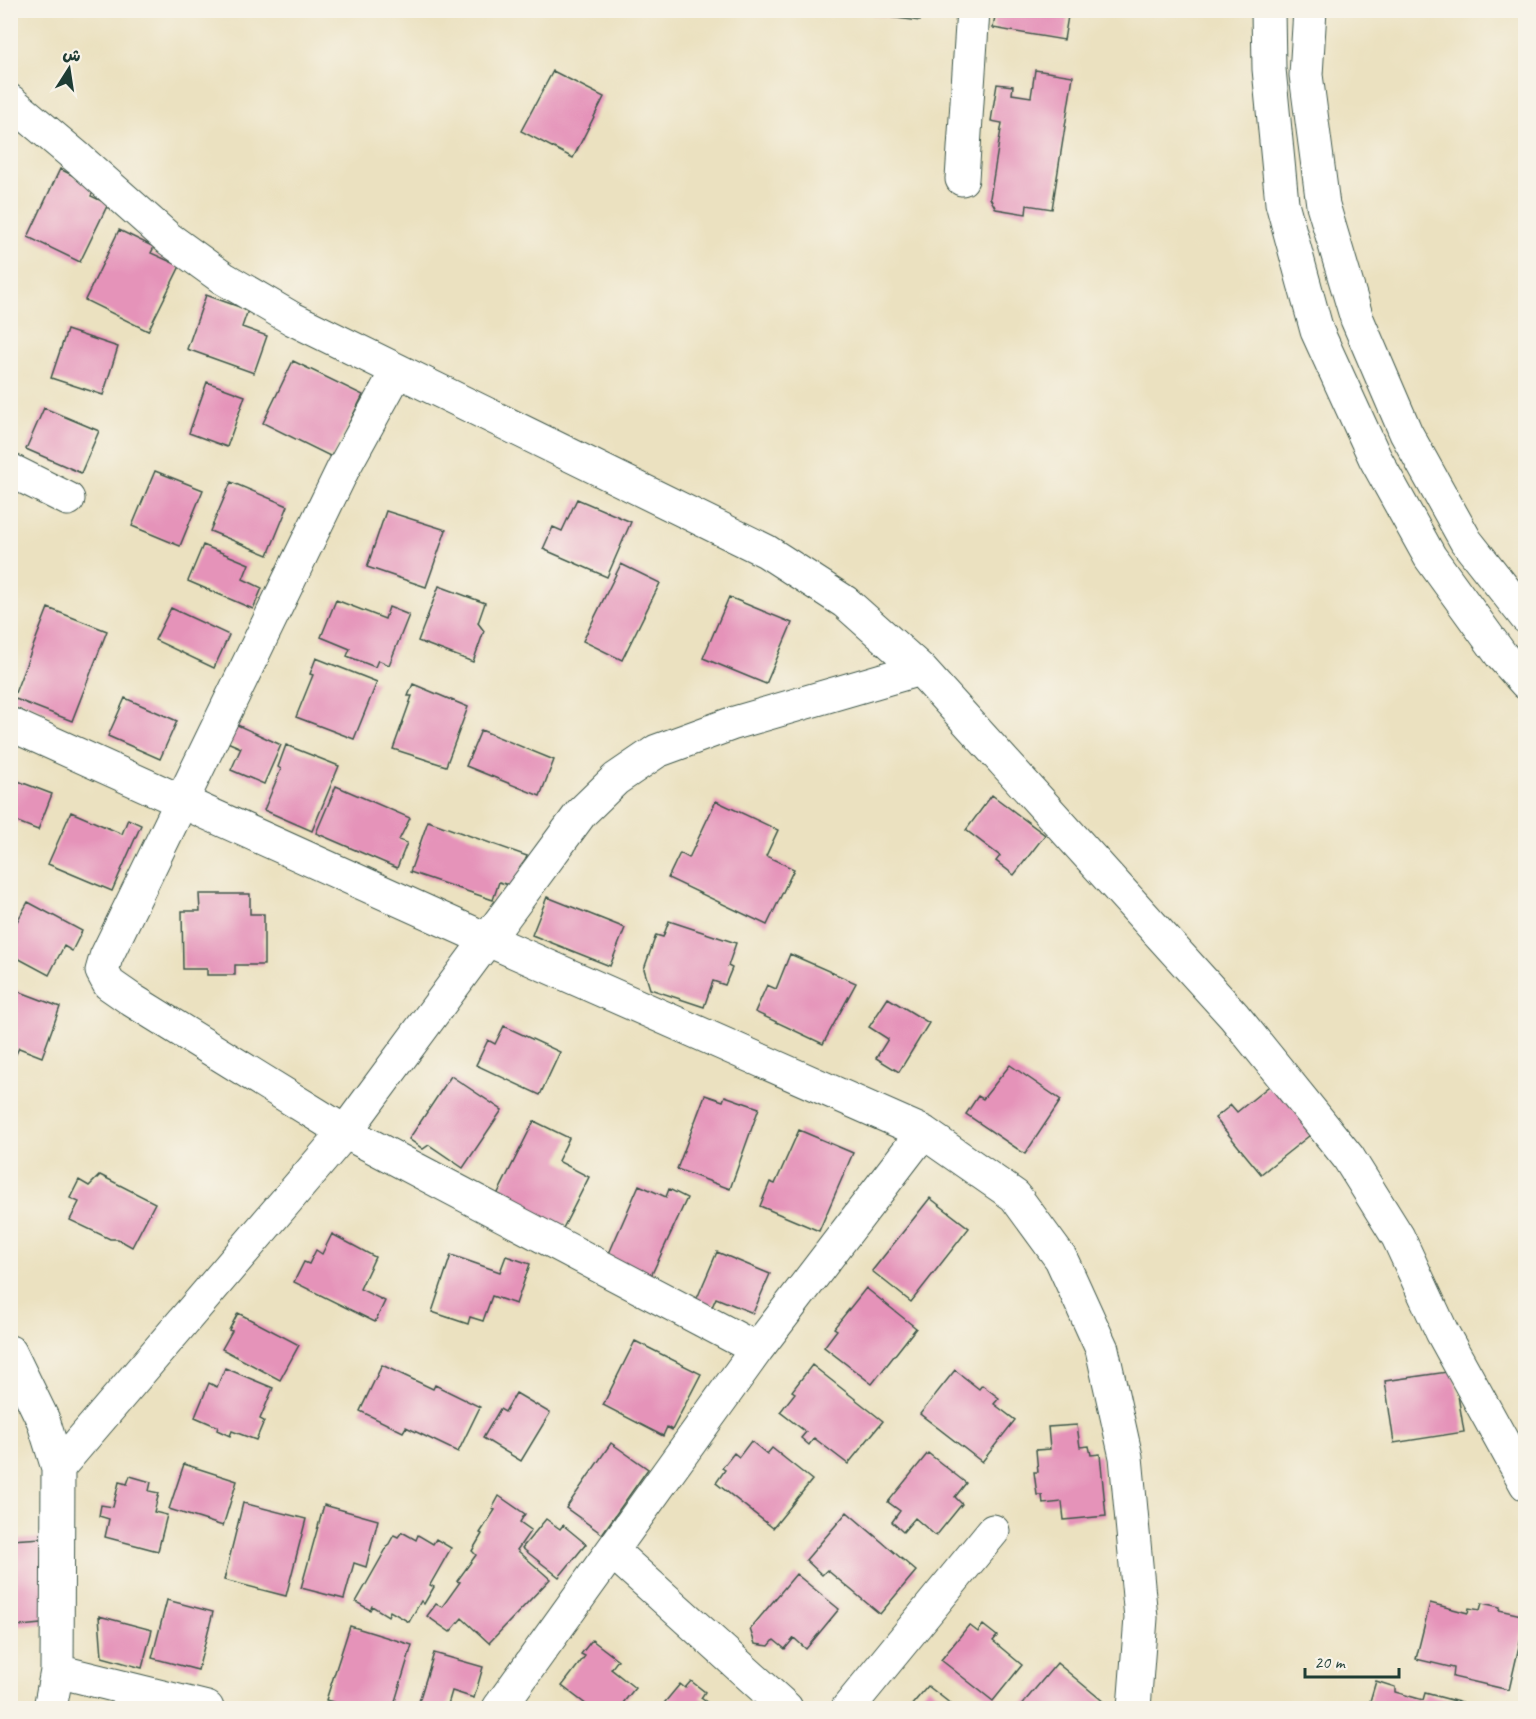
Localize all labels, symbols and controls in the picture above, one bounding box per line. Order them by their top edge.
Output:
north arrow [39,39,99,99]
text: ش [61,44,83,67]
scale bar [1305,1641,1400,1679]
text: 20 m [1314,1651,1347,1673]

